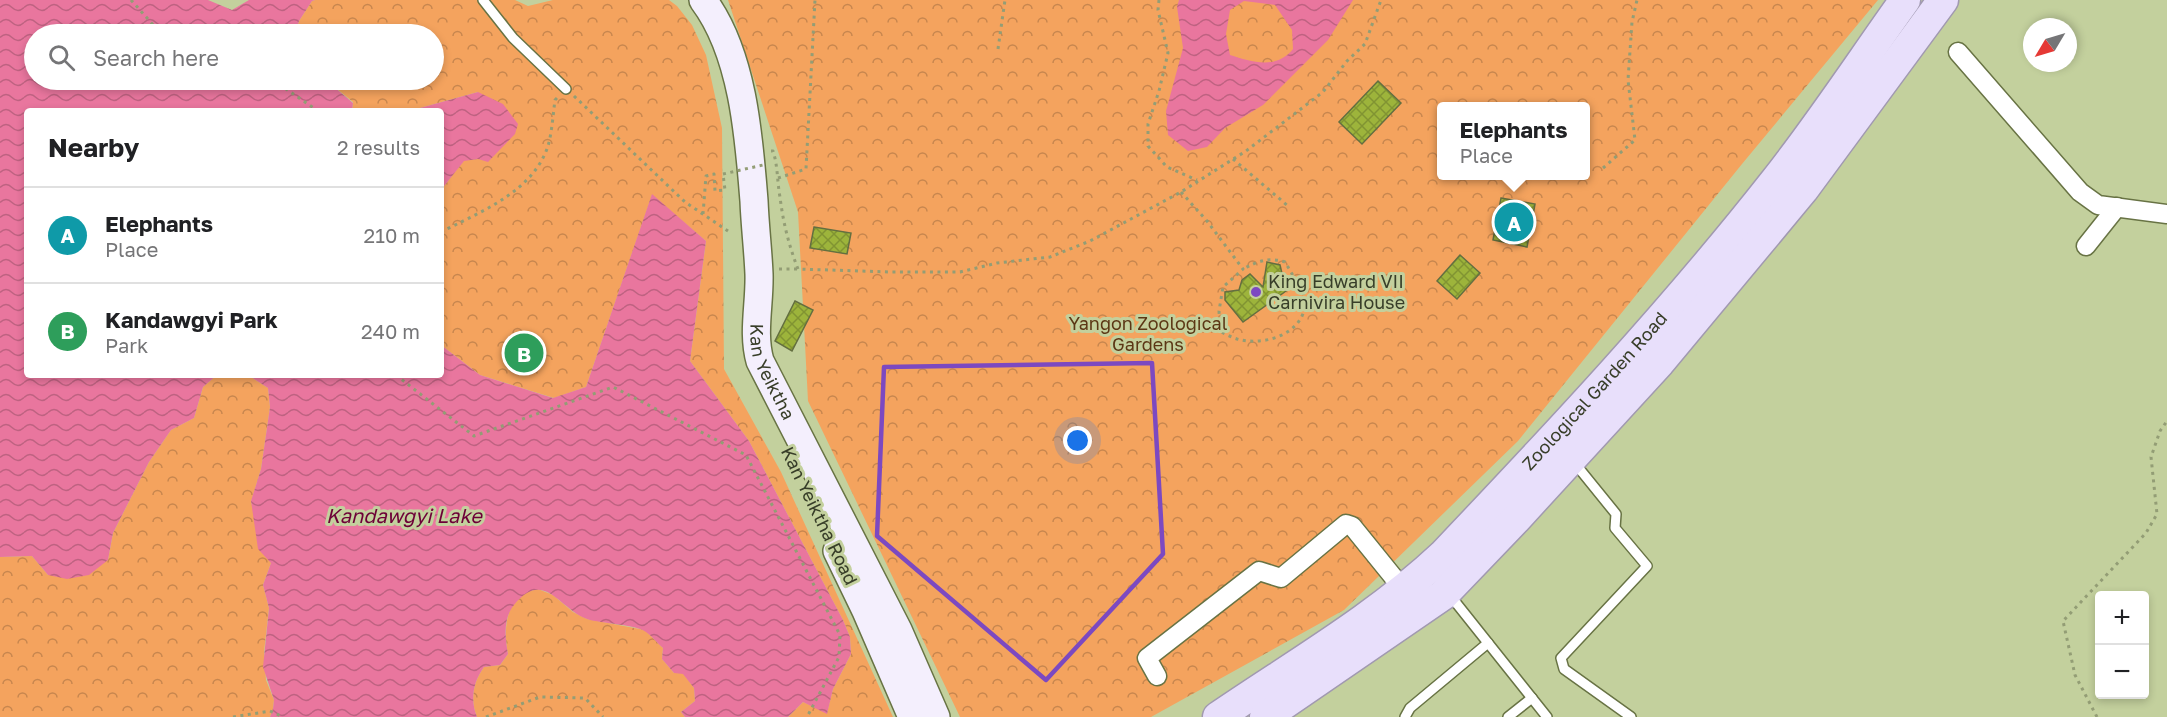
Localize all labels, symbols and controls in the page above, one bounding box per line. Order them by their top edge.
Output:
north arrow [2023,18,2077,72]
search box [24,24,444,90]
icon: search [45,41,78,74]
text: Search here [93,44,219,71]
popup [1437,102,1590,180]
text: Elephants [1460,116,1568,143]
text: Nearby [48,132,139,163]
text: 2 results [337,135,420,159]
text: Place [1460,143,1513,167]
pin: A [1494,200,1534,244]
text: Elephants [105,210,213,237]
text: A [60,223,75,247]
text: 210 m [364,223,420,247]
text: Place [105,237,158,261]
place label: King Edward VII Carnivira House [1268,270,1405,313]
marker: King Edward VII Carnivira House [1249,285,1263,299]
text: Kandawgyi Park [105,306,278,333]
street label: Zoological Garden Road [1517,307,1671,474]
park label: Yangon Zoological Gardens [1069,312,1228,355]
text: B [60,319,75,343]
text: 240 m [361,319,420,343]
street label: Kan Yeiktha [746,323,800,423]
pin: B [504,330,544,376]
text: Park [105,333,148,357]
your location [1063,426,1092,455]
street label: Kan Yeiktha Road [777,443,863,588]
water label: Kandawgyi Lake [326,503,483,528]
map controls [2095,591,2149,699]
button: + [2095,591,2149,645]
button: − [2095,645,2149,699]

